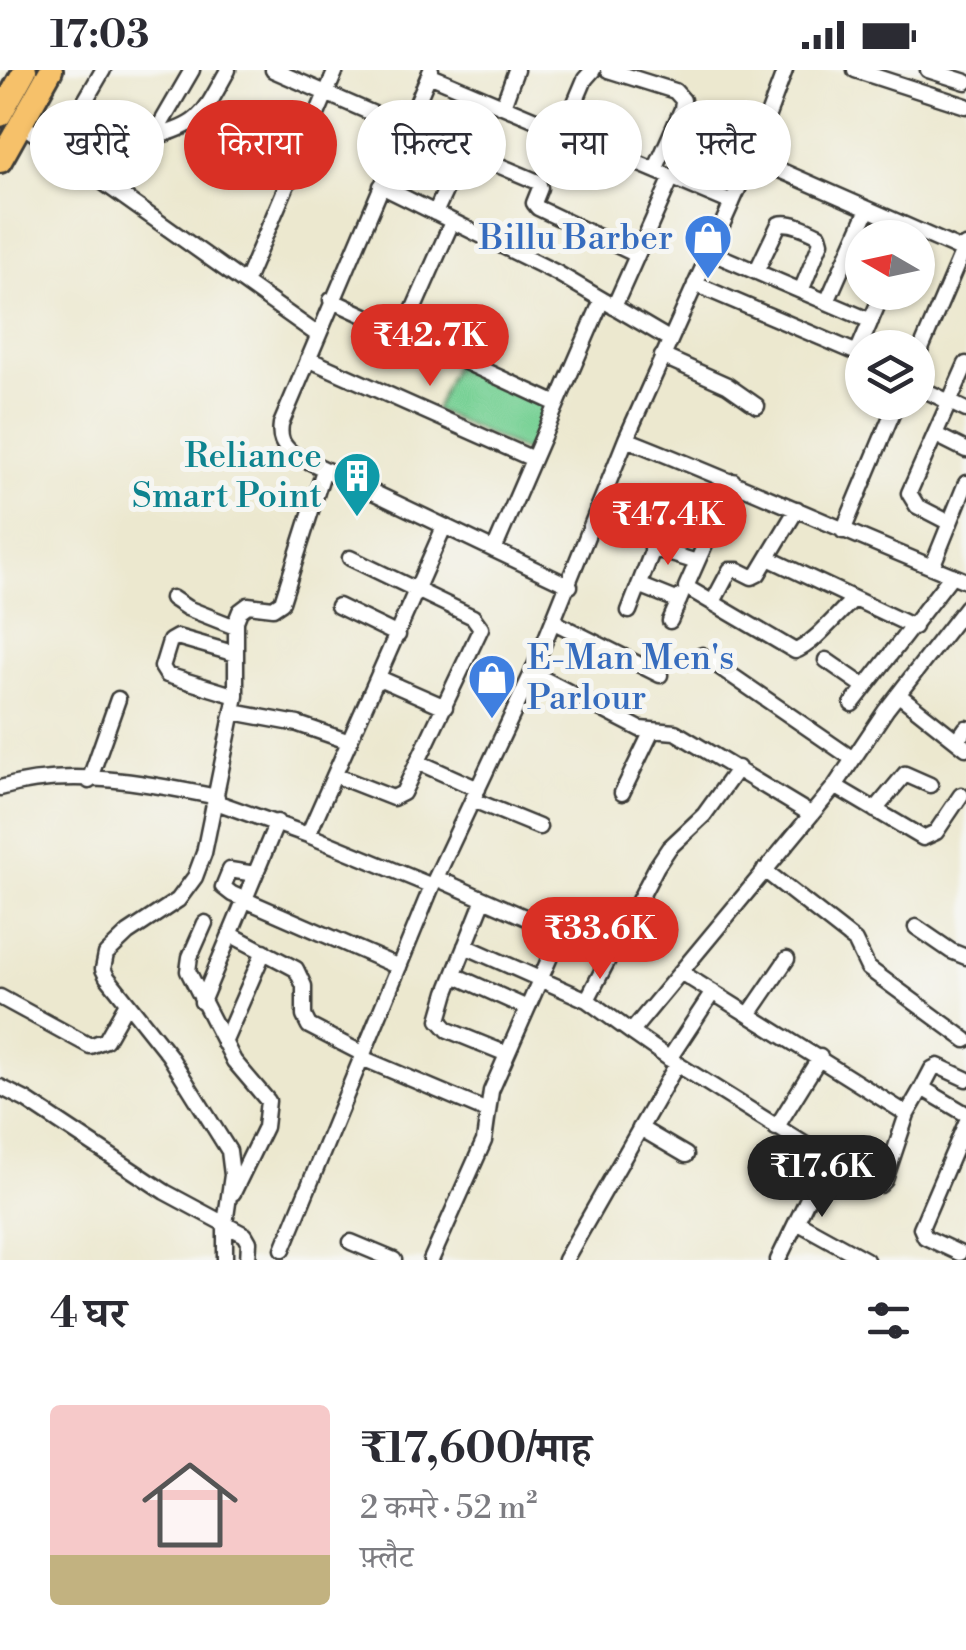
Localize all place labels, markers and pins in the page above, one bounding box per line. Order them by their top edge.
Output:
shop icon: Billu Barber [682,212,734,280]
place label: Billu Barber [478,217,673,260]
pin: ₹42.7K [349,304,511,389]
place label: Reliance Smart Point [132,435,322,518]
building icon: Reliance Smart Point [331,450,383,518]
pin: ₹47.4K [587,483,749,568]
place label: E-Man Men's Parlour [527,637,734,720]
shop icon: E-Man Men's Parlour [466,652,518,720]
pin: ₹33.6K [519,897,681,982]
pin: ₹17.6K [741,1135,903,1220]

